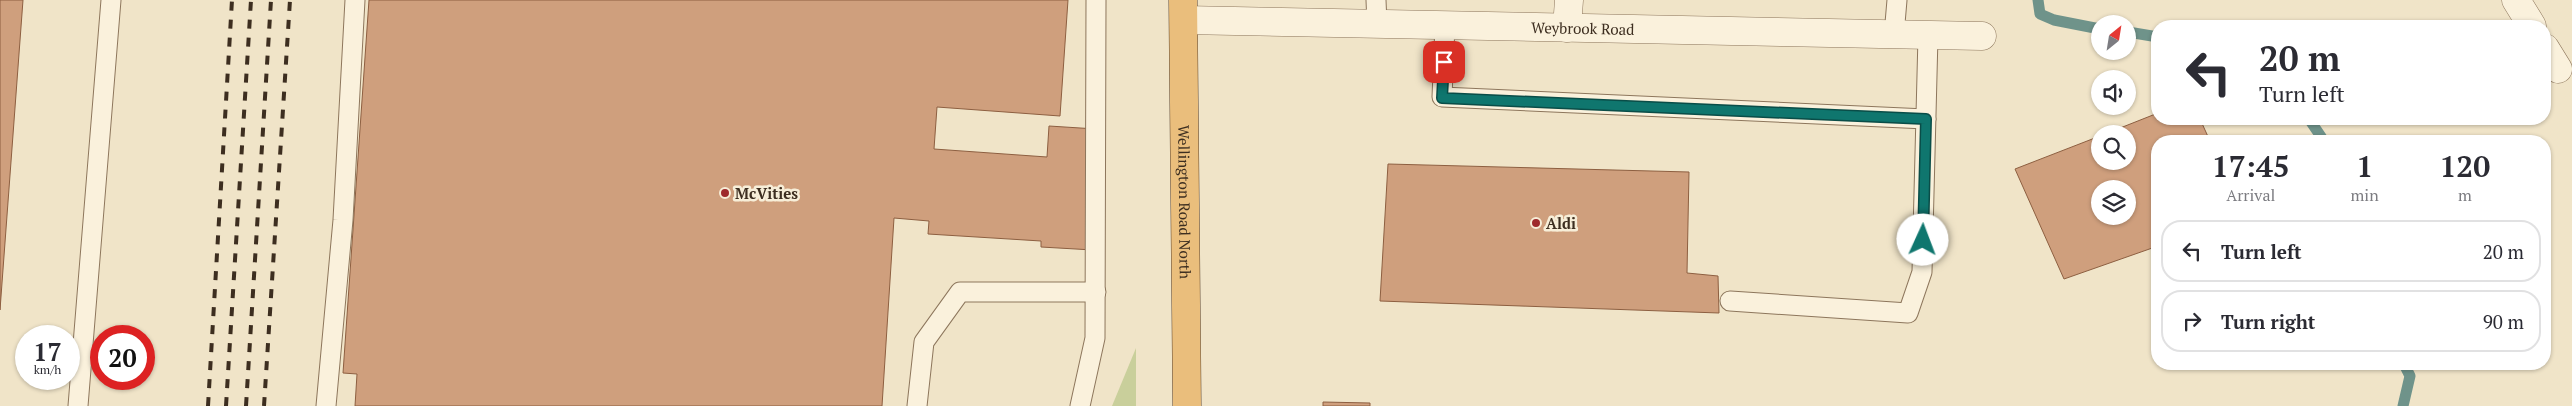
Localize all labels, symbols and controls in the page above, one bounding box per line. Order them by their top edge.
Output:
north arrow [2091,15,2136,60]
map controls [2091,15,2136,225]
street label: Weybrook Road [1531,17,1635,39]
text: 20 m [2259,35,2340,81]
icon: left [2176,40,2241,105]
pin [1423,41,1465,83]
icon: arrive [1430,48,1458,76]
button: sound [2091,70,2136,115]
text: Turn left [2259,79,2345,108]
street label: Wellington Road North [1174,125,1196,279]
button: search [2091,125,2136,170]
text: 17:45 [2212,146,2290,186]
text: 1 [2356,146,2373,186]
text: 120 [2439,146,2490,186]
button: layers [2091,180,2136,225]
place label: McVities [735,183,798,203]
text: Arrival [2226,184,2275,206]
text: min [2351,184,2379,206]
text: m [2458,184,2472,206]
marker: McVities [719,187,731,199]
place label: Aldi [1546,213,1576,233]
position arrow [1896,213,1948,265]
marker: Aldi [1530,217,1542,229]
icon: left [2178,237,2206,265]
text: Turn left [2221,239,2302,264]
text: 20 m [2483,239,2524,264]
icon: right [2178,307,2206,335]
text: Turn right [2221,309,2315,334]
text: 90 m [2483,309,2524,334]
speed limit sign: 20 [90,325,155,390]
text: 17 [33,335,62,368]
text: km/h [34,362,61,377]

